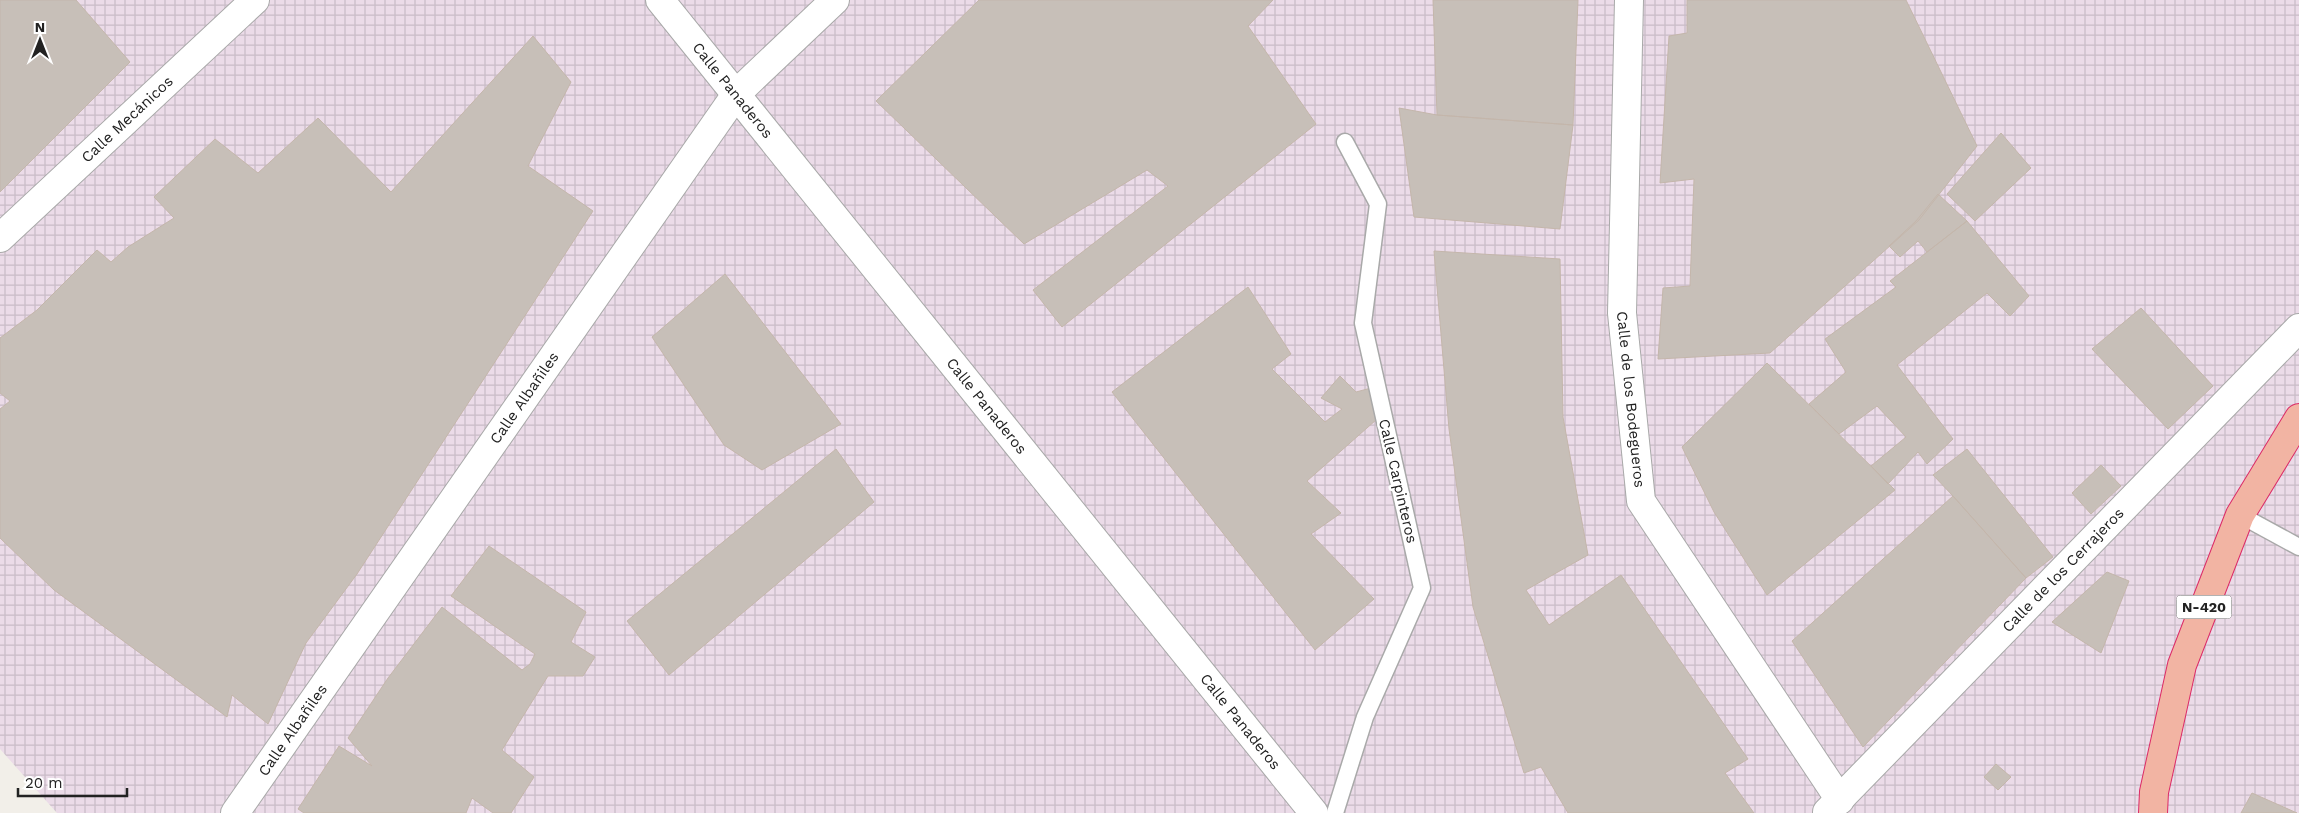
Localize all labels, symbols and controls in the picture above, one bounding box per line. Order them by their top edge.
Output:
north arrow [15,15,65,65]
text: N [35,19,45,35]
street label: Calle Panaderos [689,39,777,142]
street label: Calle Mecánicos [78,72,177,166]
street label: Calle de los Bodegueros [1613,310,1649,489]
street label: Calle Albañiles [486,348,563,447]
street label: Calle Panaderos [943,354,1031,458]
street label: Calle Carpinteros [1375,417,1421,545]
street label: Calle de los Cerrajeros [1998,504,2128,636]
road number: N-420 [2176,596,2232,618]
street label: Calle Panaderos [1196,670,1284,773]
street label: Calle Albañiles [254,681,331,780]
scale bar [18,766,126,798]
text: 20 m [25,774,63,792]

